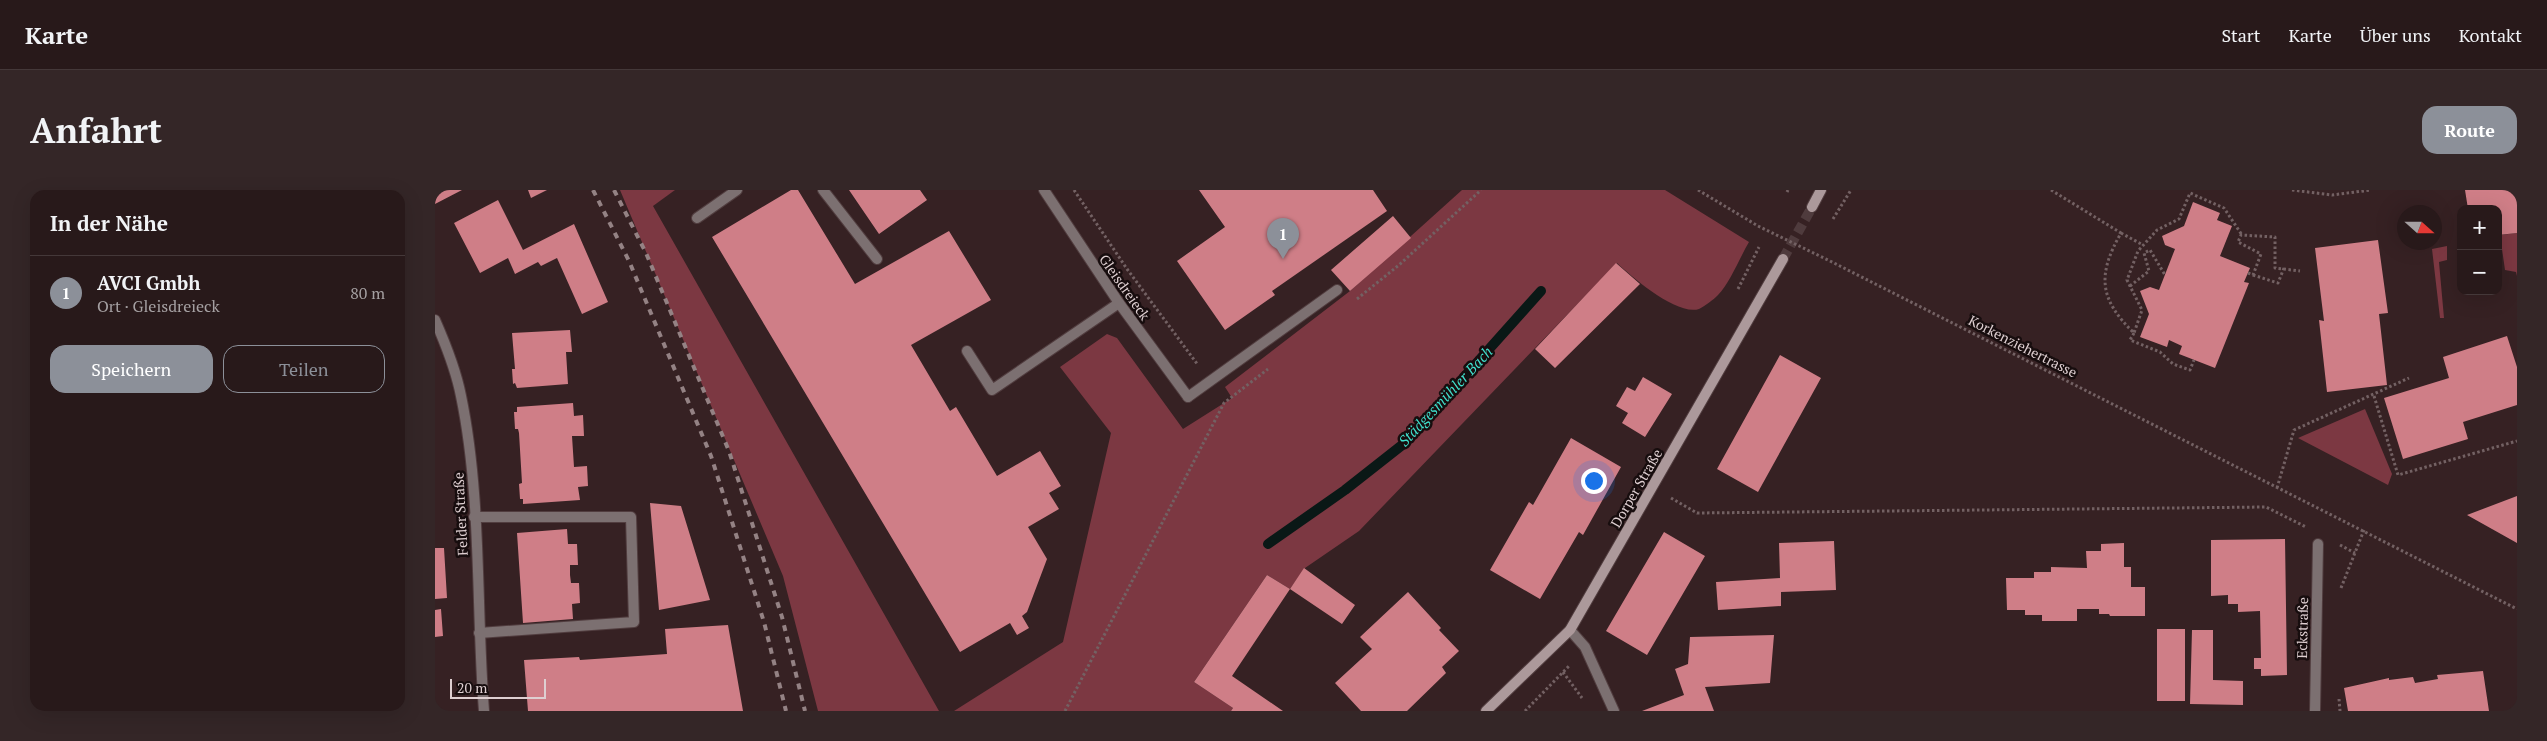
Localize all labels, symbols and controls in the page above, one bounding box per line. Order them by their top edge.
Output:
text: Karte [25,19,88,51]
text: Start [2221,23,2260,47]
text: Karte [2288,23,2332,47]
text: Über uns [2360,23,2431,47]
text: Kontakt [2459,23,2522,47]
button: Route [2422,106,2517,154]
text: Anfahrt [30,107,162,153]
north arrow [2397,205,2442,250]
map controls [2457,205,2502,295]
button: + [2457,205,2502,250]
text: In der Nähe [50,209,168,237]
pin: 1 [1267,218,1299,259]
street label: Gleisdreieck [1095,250,1155,324]
button: − [2457,250,2502,295]
text: AVCI Gmbh [97,270,200,295]
text: 1 [61,282,71,304]
text: 80 m [350,282,385,304]
text: Ort · Gleisdreieck [97,295,220,317]
street label: Korkenziehertrasse [1965,310,2081,382]
water label: Städgesmühler Bach [1393,342,1497,450]
button: Speichern [50,345,213,393]
button: Teilen [223,345,385,393]
street label: Dorper Straße [1606,445,1666,531]
your location [1581,468,1607,494]
street label: Felder Straße [448,472,472,556]
street label: Eckstraße [2292,597,2312,659]
scale bar [450,676,546,699]
text: 20 m [457,678,487,697]

